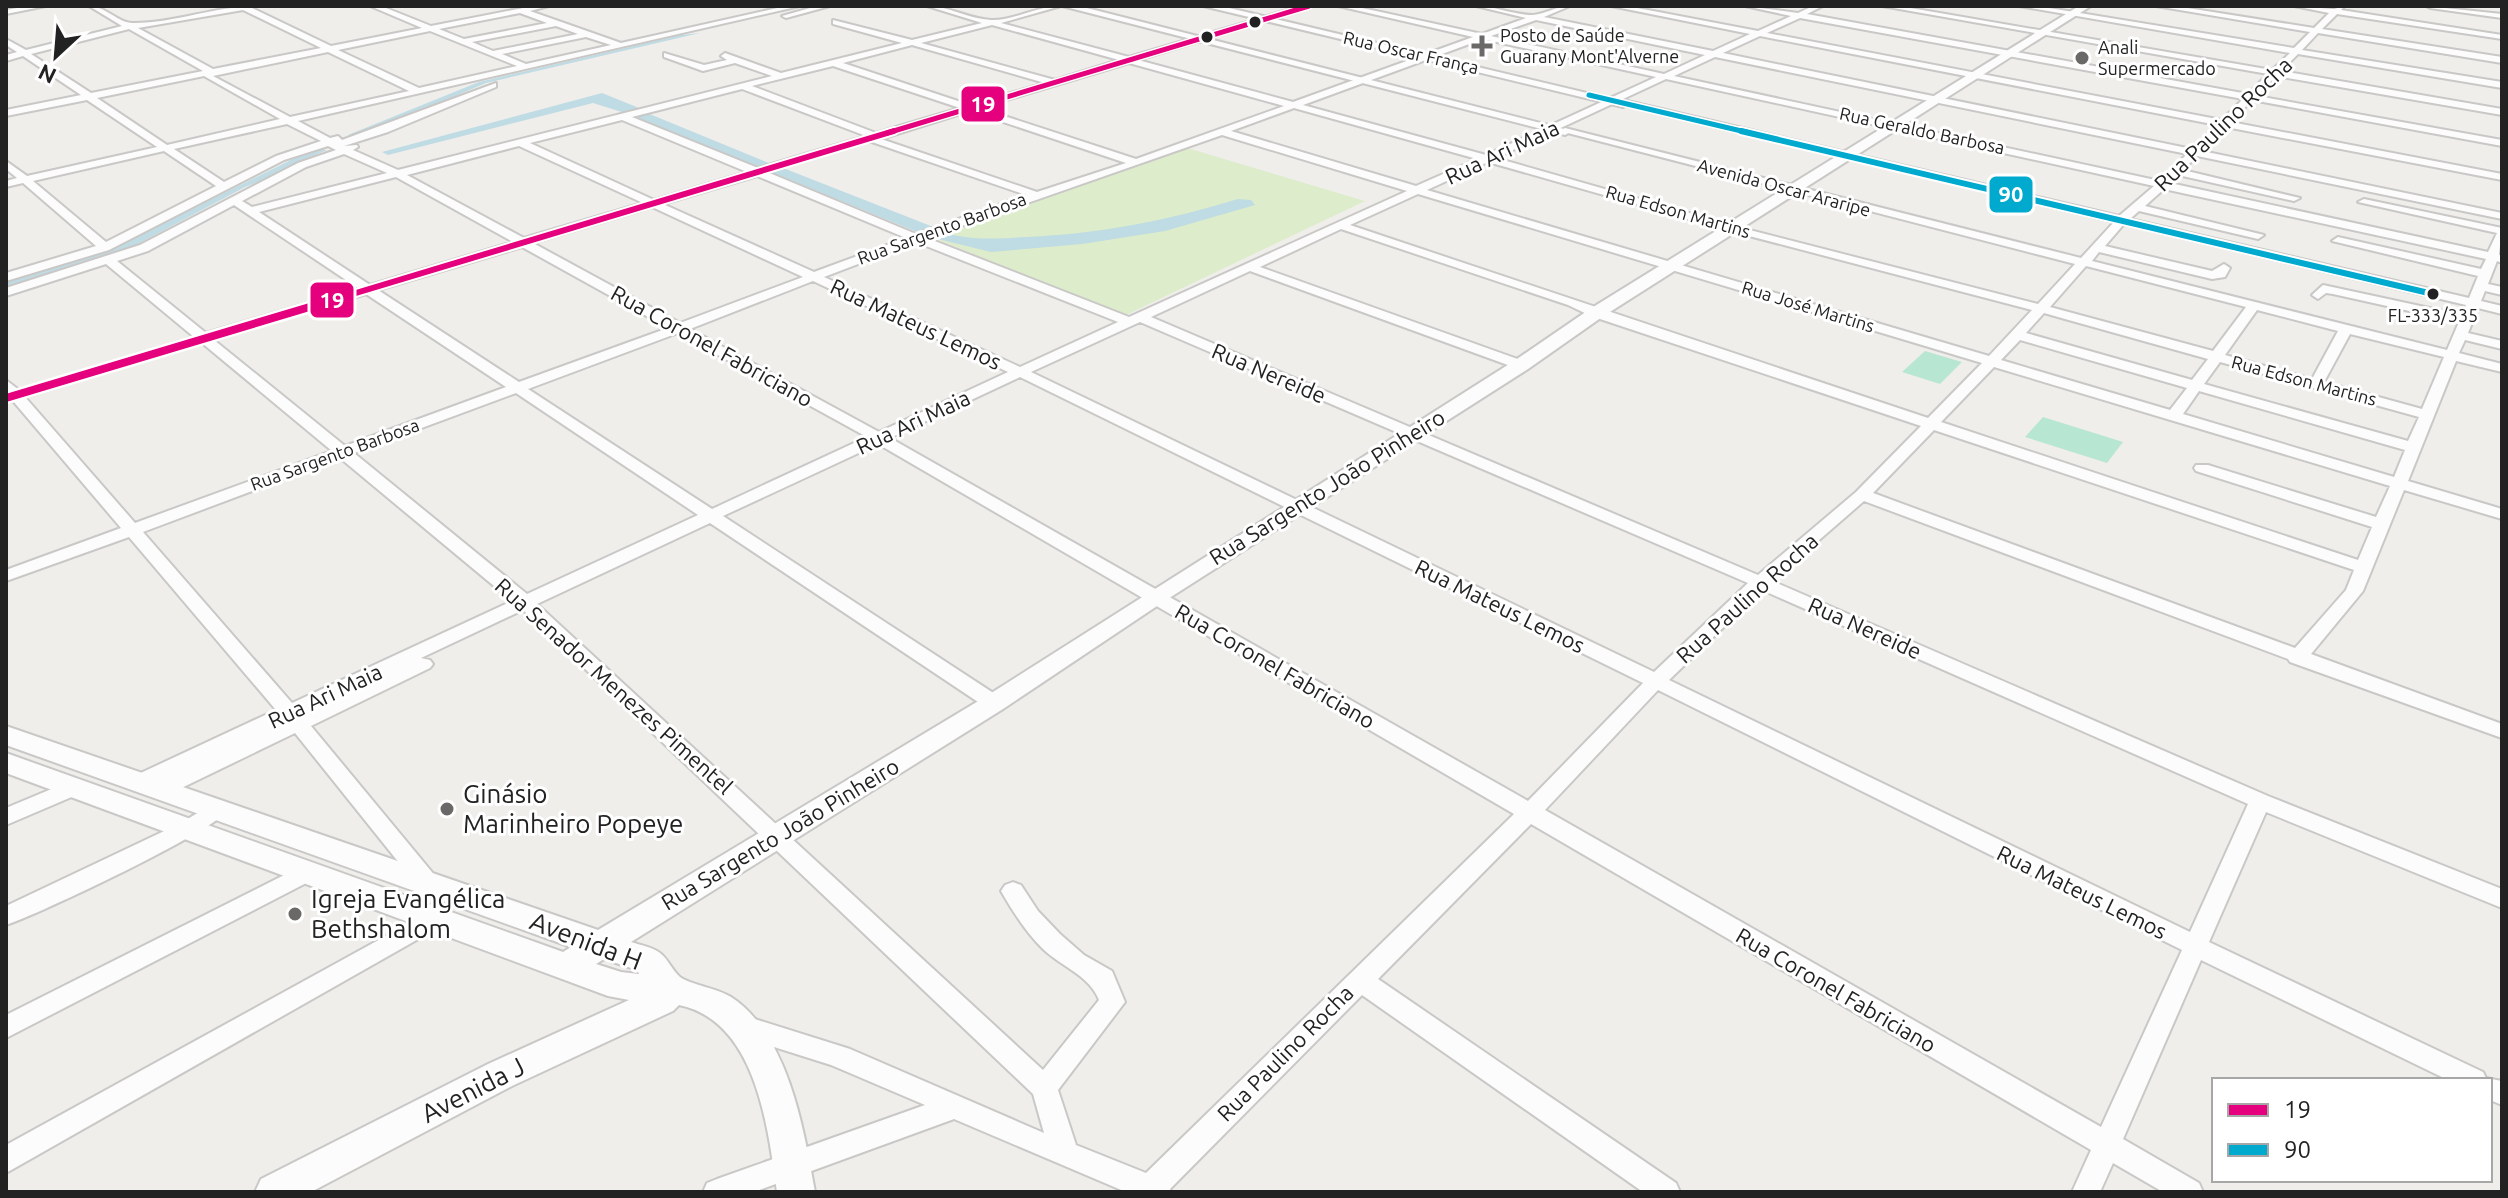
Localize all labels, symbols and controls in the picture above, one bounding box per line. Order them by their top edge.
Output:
unlabelled marker [1247,14,1263,30]
north arrow [16,16,96,96]
place label: Posto de Saúde Guarany Mont'Alverne [1500,25,1679,66]
street label: Rua Oscar França [1342,27,1481,77]
unlabelled marker [1199,29,1215,45]
marker: Posto de Saúde Guarany Mont'Alverne [1471,35,1493,57]
place label: Anali Supermercado [2098,37,2216,78]
marker: Anali Supermercado [2073,49,2091,67]
street label: Rua Paulino Rocha [2149,52,2297,196]
text: N [34,60,60,89]
line badge: 19 [960,85,1006,123]
text: 19 [971,91,995,116]
street label: Rua Geraldo Barbosa [1838,103,2007,157]
street label: Rua Ari Maia [1441,114,1563,189]
street label: Avenida Oscar Araripe [1695,154,1873,220]
line badge: 90 [1988,175,2034,214]
street label: Rua Edson Martins [1604,181,1753,241]
text: 90 [1999,181,2023,206]
street label: Rua Sargento Barbosa [854,188,1029,268]
street label: Rua Mateus Lemos [827,273,1006,374]
street label: Rua José Martins [1740,276,1877,336]
street label: Rua Coronel Fabriciano [607,280,817,411]
line badge: 19 [309,281,355,319]
marker: FL-333/335 [2425,286,2441,302]
text: 19 [320,287,344,312]
place label: FL-333/335 [2388,305,2478,325]
street label: Rua Nereide [1208,337,1330,408]
street label: Rua Edson Martins [2230,351,2379,409]
street label: Rua Ari Maia [852,384,974,459]
street label: Rua Sargento João Pinheiro [1204,404,1449,569]
street label: Rua Sargento Barbosa [247,414,422,494]
street label: Rua Paulino Rocha [1671,528,1823,668]
street label: Rua Mateus Lemos [1411,554,1589,657]
street label: Rua Senador Menezes Pimentel [491,572,738,799]
street label: Rua Nereide [1805,591,1926,664]
street label: Rua Coronel Fabriciano [1171,598,1380,733]
street label: Rua Ari Maia [264,658,386,733]
street label: Rua Sargento João Pinheiro [656,753,903,915]
place label: Ginásio Marinheiro Popeye [463,779,683,838]
marker: Ginásio Marinheiro Popeye [438,800,456,818]
street label: Rua Mateus Lemos [1993,840,2171,943]
place label: Igreja Evangélica Bethshalom [311,884,505,943]
marker: Igreja Evangélica Bethshalom [286,905,304,923]
street label: Avenida H [526,906,646,975]
street label: Rua Coronel Fabriciano [1732,922,1941,1057]
street label: Rua Paulino Rocha [1212,980,1358,1126]
street label: Avenida J [416,1051,529,1128]
legend [2212,1078,2492,1182]
text: 19 [2284,1096,2311,1123]
text: 90 [2284,1136,2311,1163]

